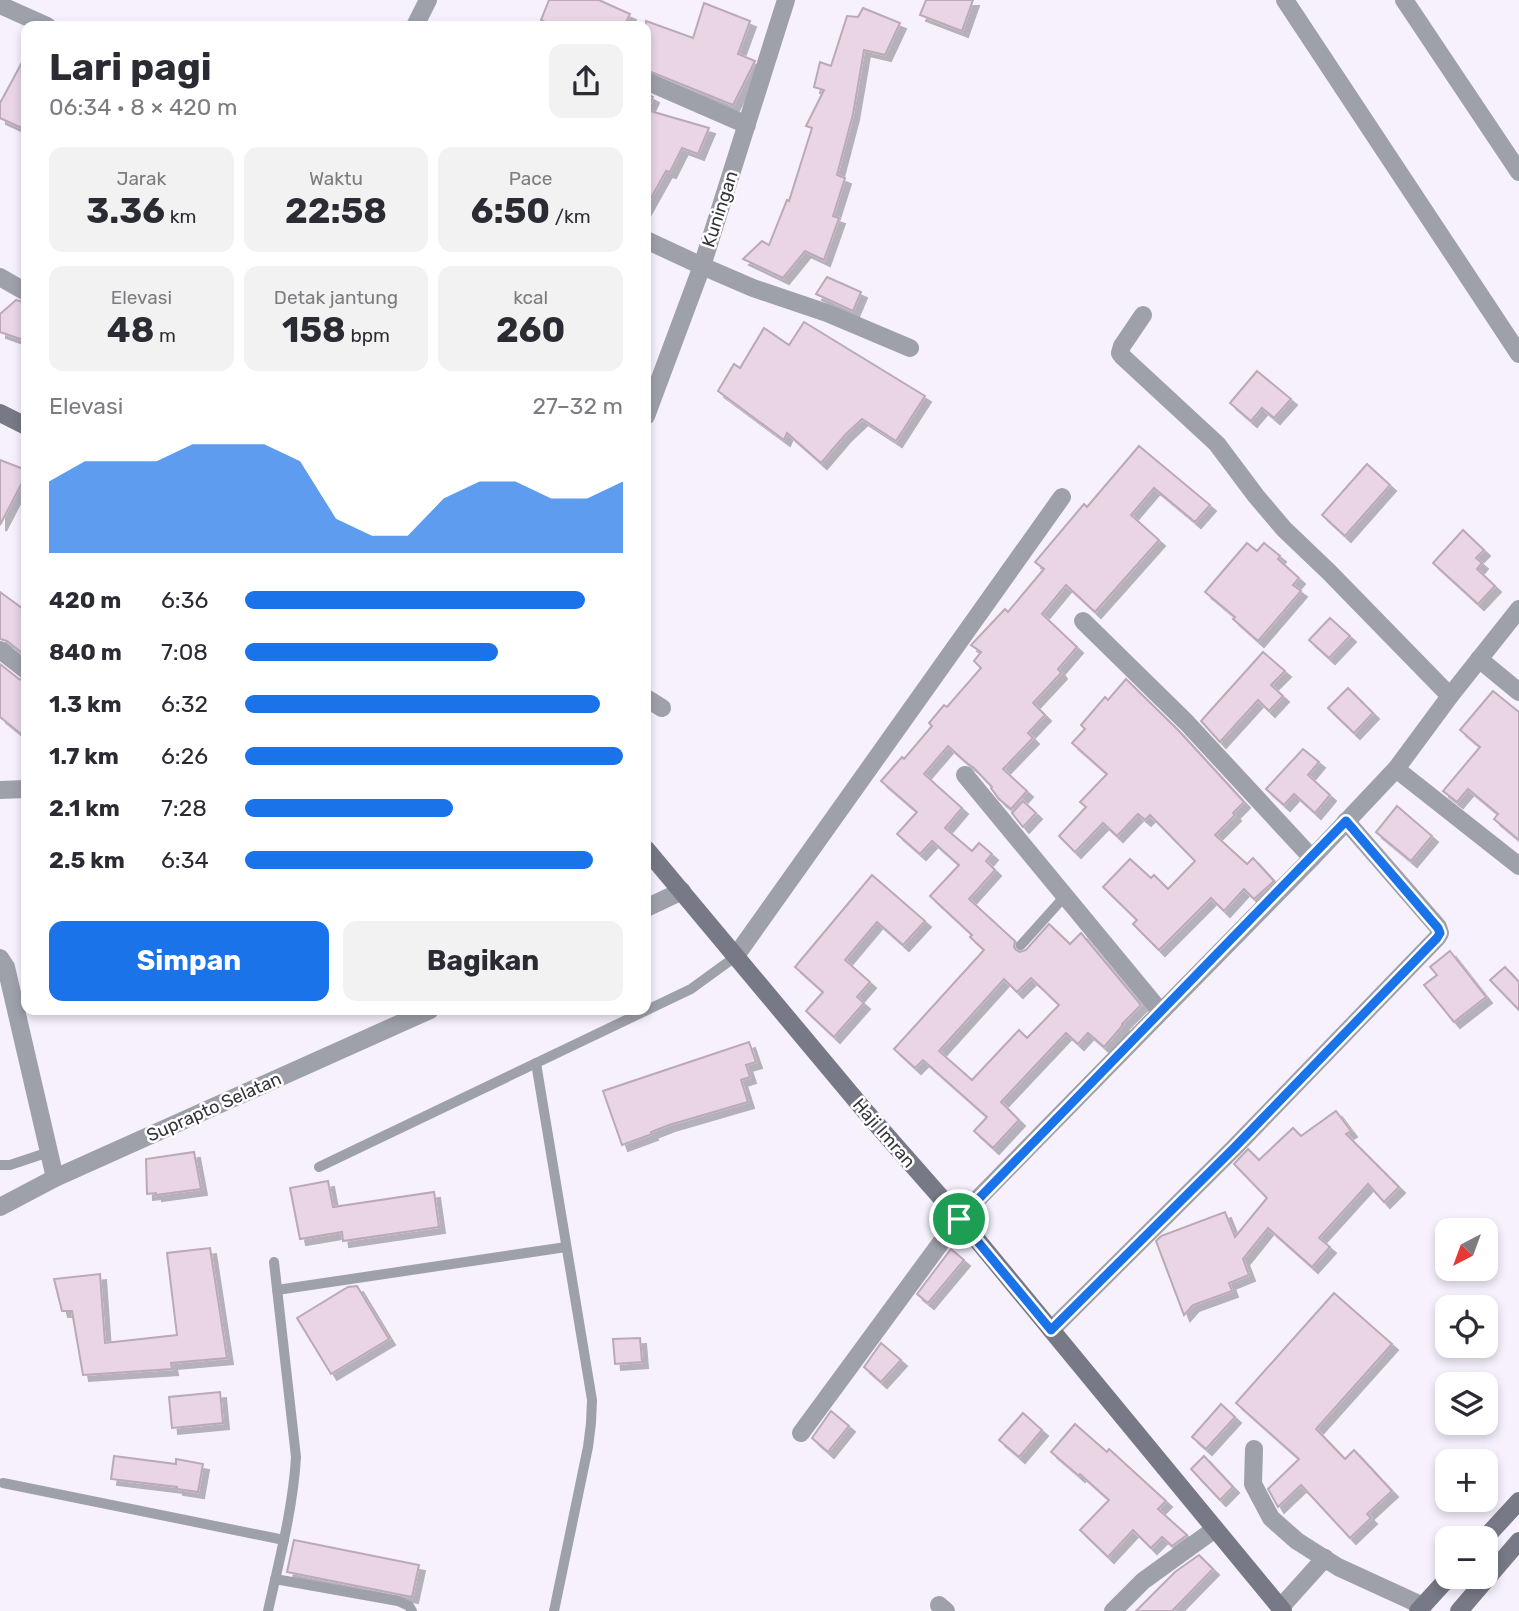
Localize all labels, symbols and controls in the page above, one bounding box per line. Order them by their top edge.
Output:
text: Lari pagi [49,44,212,90]
button: share [549,44,623,118]
text: 06:34 · 8 × 420 m [49,93,238,121]
text: Jarak [116,167,166,190]
text: Waktu [309,167,363,190]
text: Pace [509,167,552,190]
street label: Kuningan [697,168,743,250]
text: 3.36 [86,190,165,232]
text: 22:58 [285,190,387,232]
text: 6:50 [471,190,550,232]
text: km [165,205,196,228]
text: /km [550,205,591,228]
text: Elevasi [111,286,172,309]
text: Detak jantung [274,286,398,309]
text: kcal [513,286,548,309]
text: 48 [107,309,154,351]
text: 158 [282,309,346,351]
text: 260 [496,309,565,351]
text: m [154,324,176,347]
text: bpm [346,324,390,347]
text: Elevasi [49,392,123,420]
text: 27–32 m [532,392,623,420]
text: 420 m [49,586,121,614]
text: 6:36 [161,586,208,614]
text: 840 m [49,638,122,666]
text: 7:08 [161,638,208,666]
text: 1.3 km [49,690,122,718]
text: 6:32 [161,690,208,718]
text: 1.7 km [49,742,119,770]
text: 6:26 [161,742,208,770]
text: 2.1 km [49,794,120,822]
text: 7:28 [161,794,207,822]
text: 2.5 km [49,846,125,874]
text: 6:34 [161,846,209,874]
button: Simpan [49,921,329,1001]
button: Bagikan [343,921,623,1001]
street label: Suprapto Selatan [143,1067,285,1147]
street label: Haji Imran [848,1094,920,1172]
pin [929,1189,989,1249]
icon: arrive [940,1200,978,1238]
north arrow [1435,1218,1498,1281]
map controls [1435,1218,1498,1589]
button: locate [1435,1295,1498,1358]
button: layers [1435,1372,1498,1435]
button: + [1435,1449,1498,1512]
button: − [1435,1526,1498,1589]

